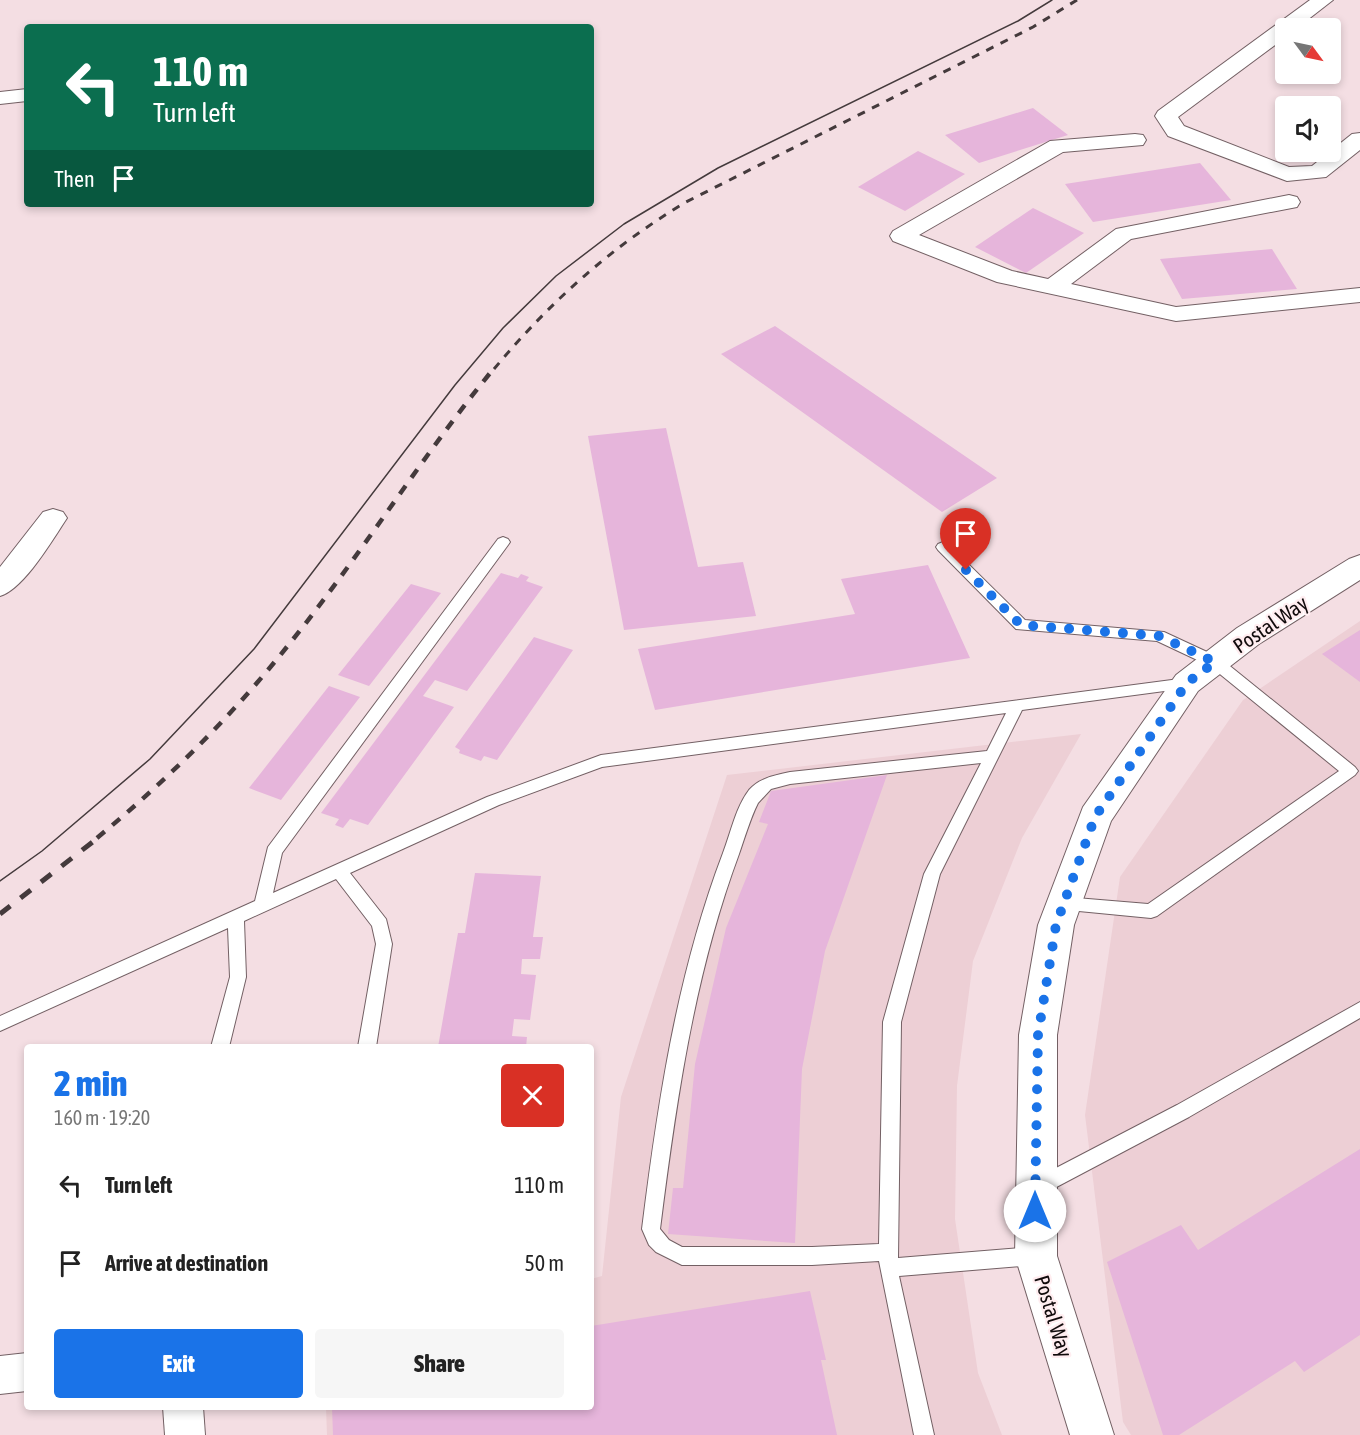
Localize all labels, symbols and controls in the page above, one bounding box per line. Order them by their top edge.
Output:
north arrow [1275,18,1341,84]
map controls [1275,18,1341,162]
text: 110 m [153,47,248,95]
icon: left [54,48,132,126]
button: sound [1275,96,1341,162]
text: Turn left [153,97,236,128]
icon: arrive [107,162,140,195]
text: Then [54,166,95,192]
pin [940,508,991,570]
icon: arrive [949,517,982,550]
street label: Postal Way [1228,590,1312,658]
text: 2 min [54,1062,128,1104]
button: close [501,1064,564,1127]
text: 160 m · 19:20 [54,1106,150,1129]
icon: left [54,1169,87,1202]
text: Turn left [105,1172,172,1198]
text: 110 m [514,1172,564,1198]
position arrow [1003,1179,1067,1243]
icon: arrive [54,1247,87,1280]
text: Arrive at destination [105,1250,268,1276]
text: 50 m [524,1250,564,1276]
street label: Postal Way [1030,1272,1078,1360]
button: Exit [54,1329,303,1398]
button: Share [315,1329,564,1398]

